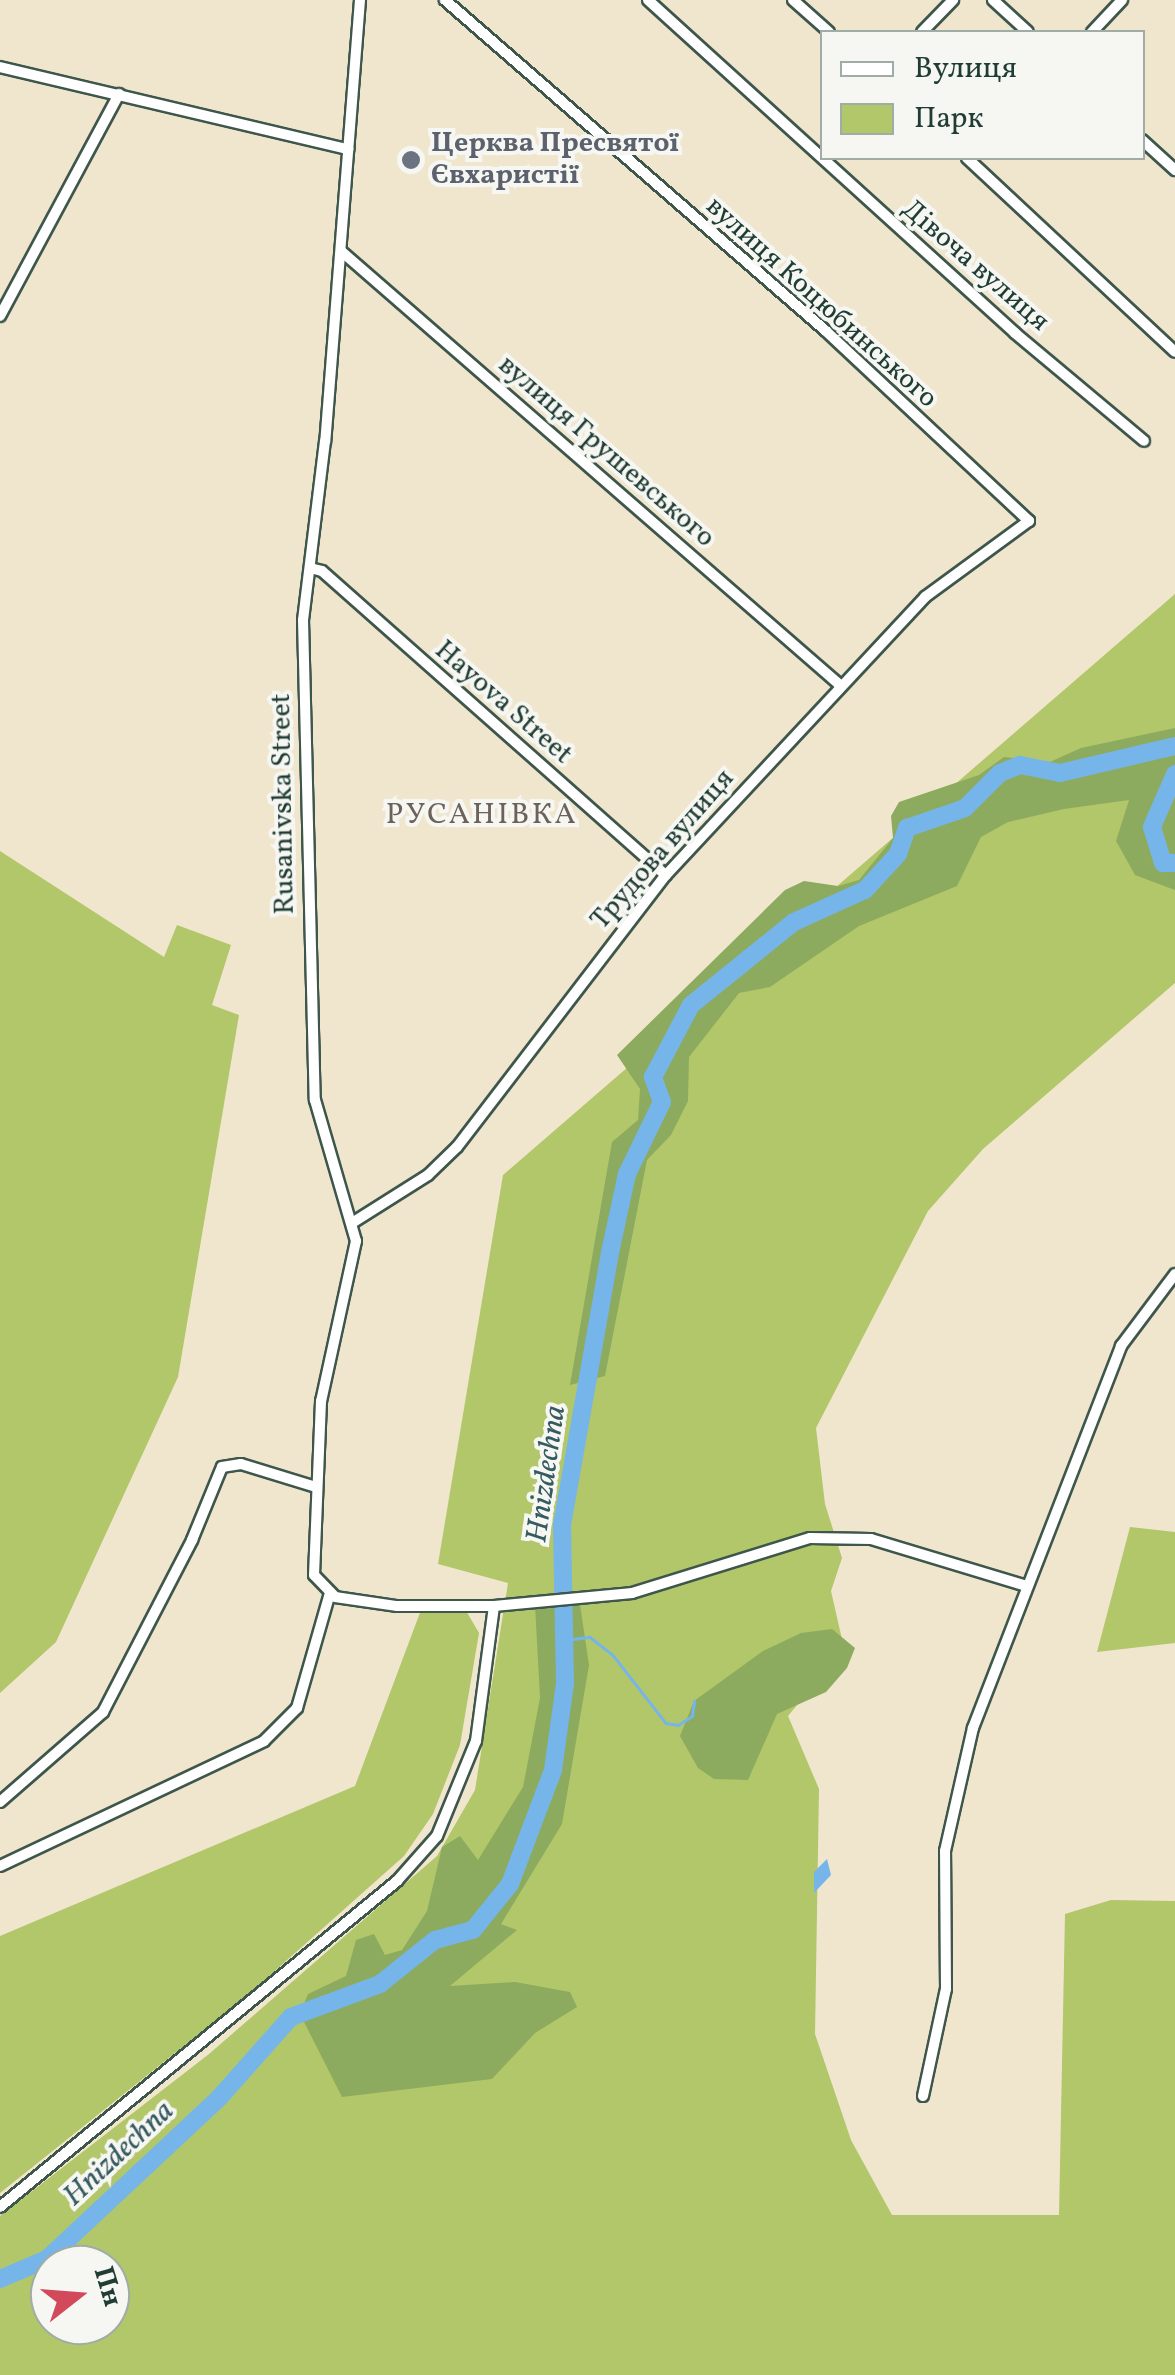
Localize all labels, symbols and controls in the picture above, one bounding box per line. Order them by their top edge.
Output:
legend [820,30,1145,160]
text: Вулиця [914,48,1017,90]
text: Парк [914,98,983,140]
place label: Церква Пресвятої Євхаристії [431,127,679,193]
marker: Церква Пресвятої Євхаристії [400,149,422,171]
street label: вулиця Коцюбинського [698,190,944,416]
street label: Дівоча вулиця [895,193,1055,339]
street label: вулиця Грушевського [491,349,721,555]
street label: Hayova Street [427,634,579,772]
street label: Rusanivska Street [265,693,303,915]
street label: Трудова вулиця [584,763,742,937]
district label: РУСАНІВКА [386,797,578,833]
water label: Hnizdechna [520,1403,574,1545]
water label: Hnizdechna [56,2094,182,2214]
north arrow [30,2245,130,2345]
text: Пн [83,2262,132,2311]

